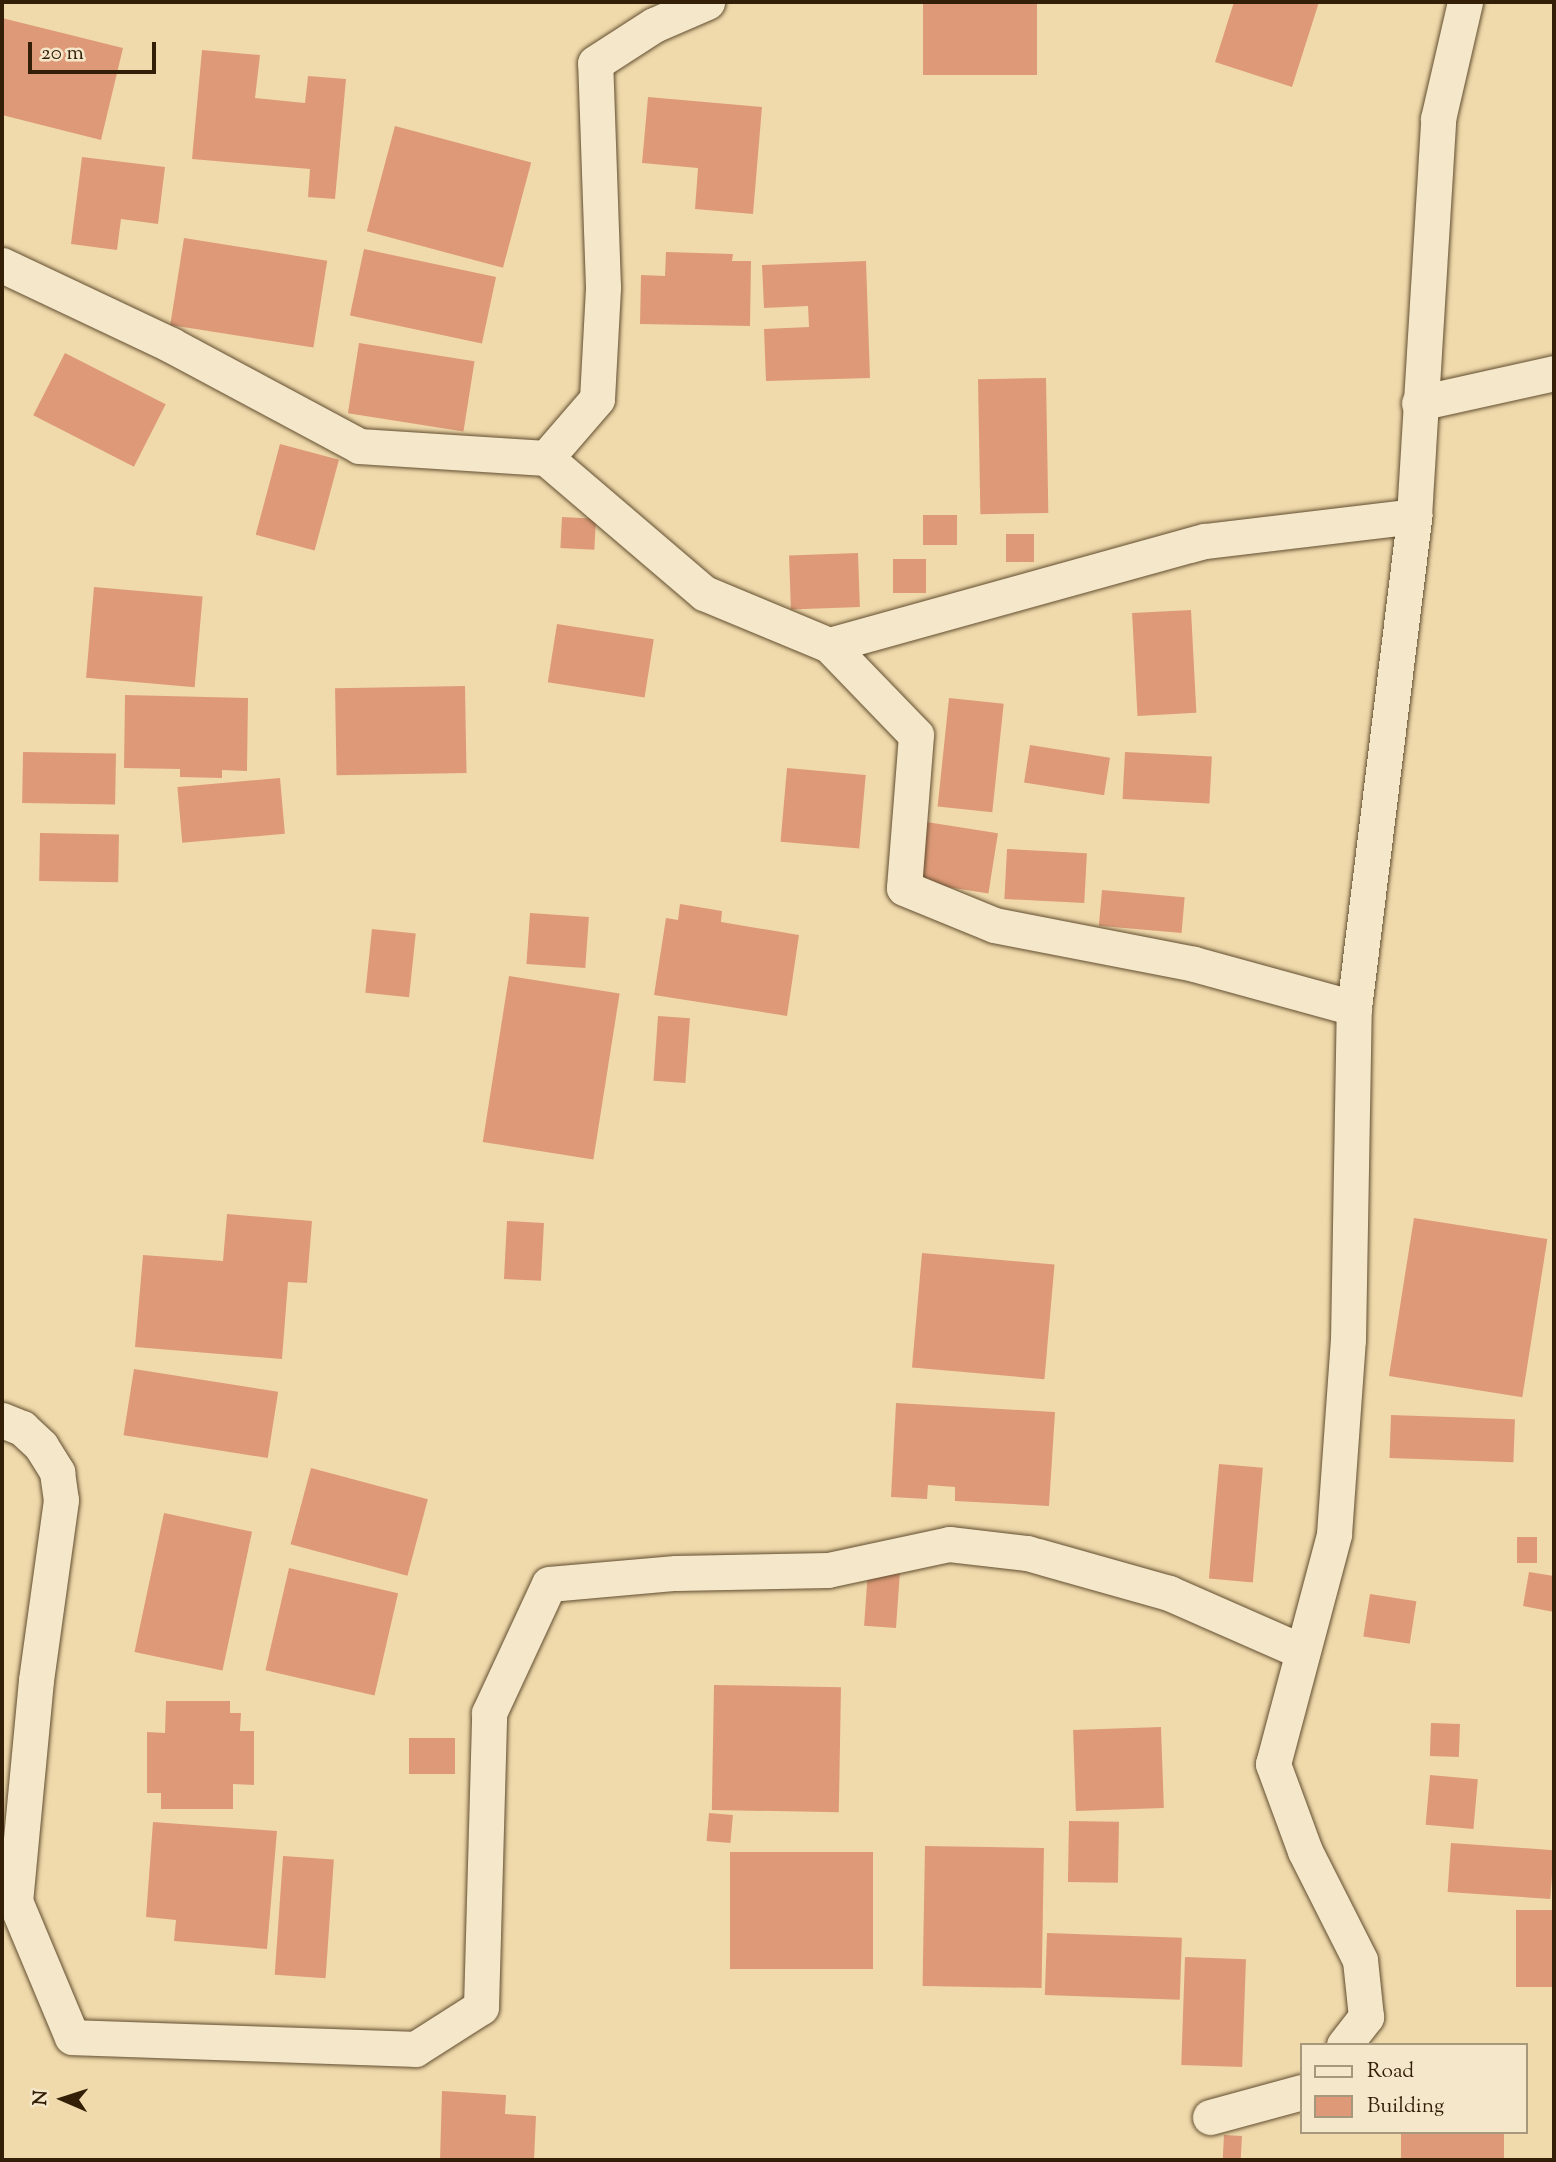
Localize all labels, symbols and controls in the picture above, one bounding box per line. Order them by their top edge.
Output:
scale bar [32,28,159,72]
text: 20 m [41,39,84,69]
legend [1300,2043,1528,2134]
text: Road [1367,2057,1414,2087]
north arrow [28,2064,98,2134]
text: N [28,2090,55,2106]
text: Building [1367,2092,1444,2122]

